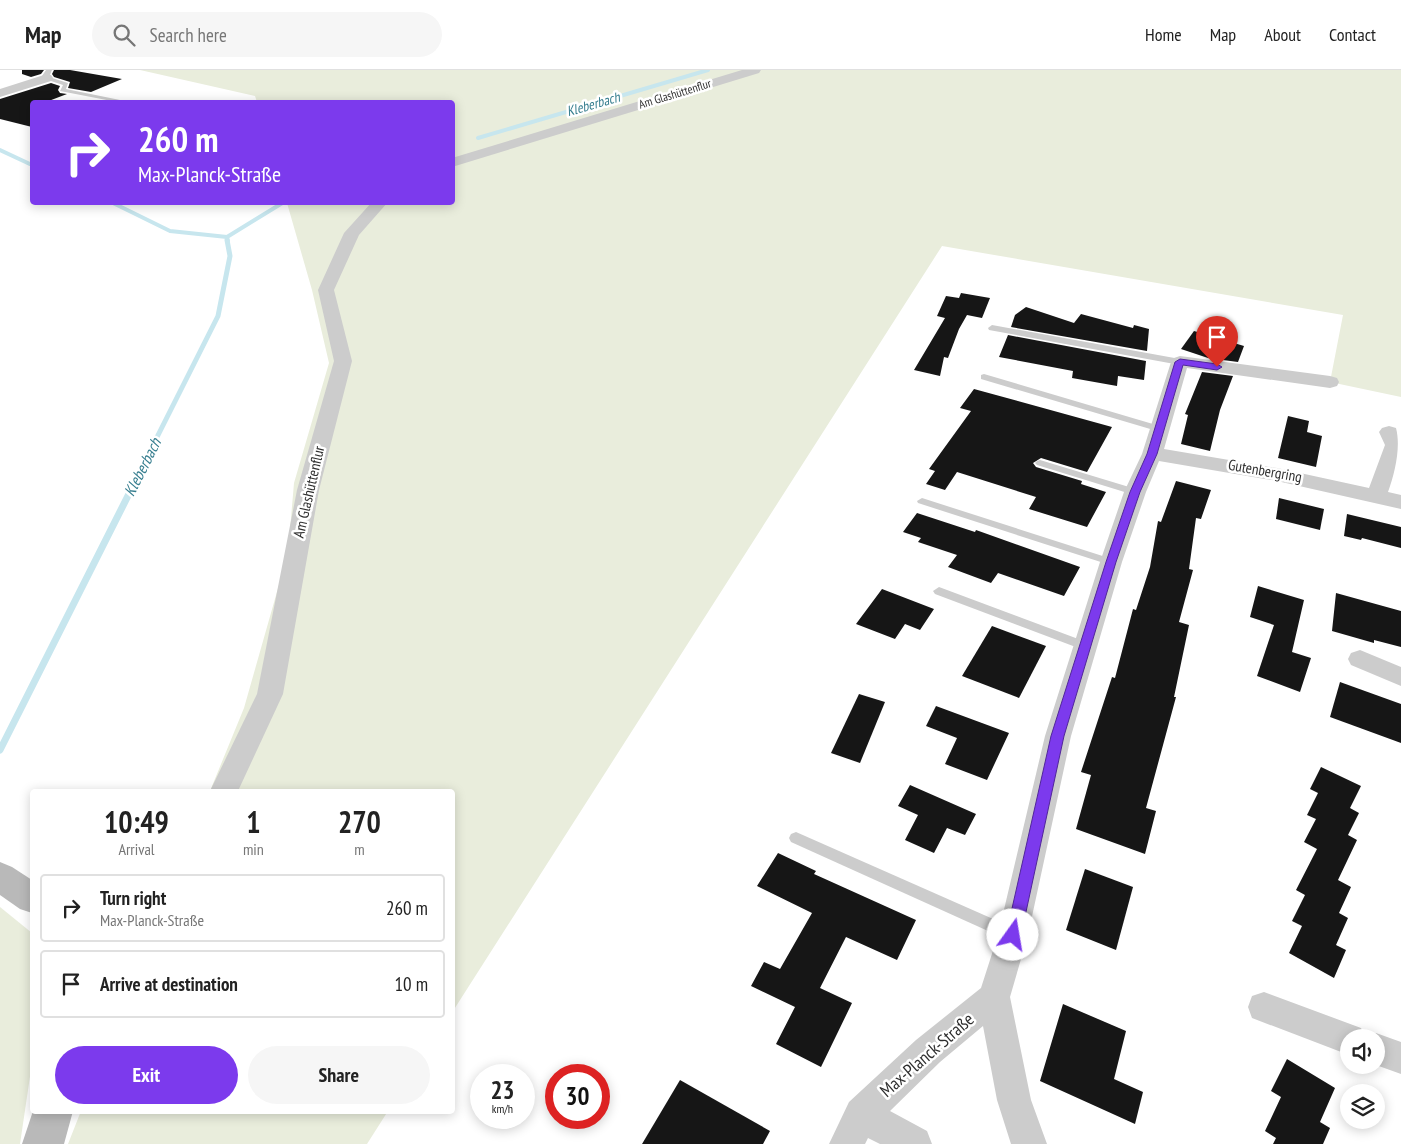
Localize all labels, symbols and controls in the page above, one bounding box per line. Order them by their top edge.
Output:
search box [92,12,442,57]
text: Map [25,19,62,50]
icon: search [110,21,138,49]
text: Search here [150,23,227,47]
text: Home [1145,23,1182,46]
text: Map [1210,23,1236,46]
text: About [1264,23,1301,46]
text: Contact [1329,23,1376,46]
street label: Am Glashüttenflur [637,75,714,112]
water label: Kleberbach [564,88,622,120]
text: 260 m [138,116,219,162]
icon: right [55,120,120,185]
text: Max-Planck-Straße [138,160,281,188]
pin [1196,316,1238,367]
icon: arrive [1203,323,1231,351]
water label: Kleberbach [119,434,165,499]
street label: Am Glashüttenflur [289,443,329,540]
street label: Gutenbergring [1227,455,1303,486]
text: 10:49 [104,802,169,841]
text: 1 [246,802,261,841]
text: 270 [338,802,381,841]
text: Arrival [118,839,155,859]
text: min [243,839,264,859]
text: m [354,839,365,859]
text: Turn right [100,886,166,910]
icon: right [57,894,85,922]
text: 260 m [386,896,428,920]
position arrow [986,908,1038,960]
text: Max-Planck-Straße [100,910,204,930]
icon: arrive [57,970,85,998]
text: Arrive at destination [100,972,238,996]
text: 10 m [395,972,428,996]
street label: Max-Planck-Straße [875,1008,978,1102]
map controls [1340,1029,1385,1129]
button: sound [1340,1029,1385,1074]
button: Exit [55,1046,238,1104]
button: Share [248,1046,430,1104]
speed limit sign: 30 [545,1064,610,1129]
text: 23 [491,1074,514,1106]
button: layers [1340,1084,1385,1129]
text: km/h [492,1101,513,1116]

